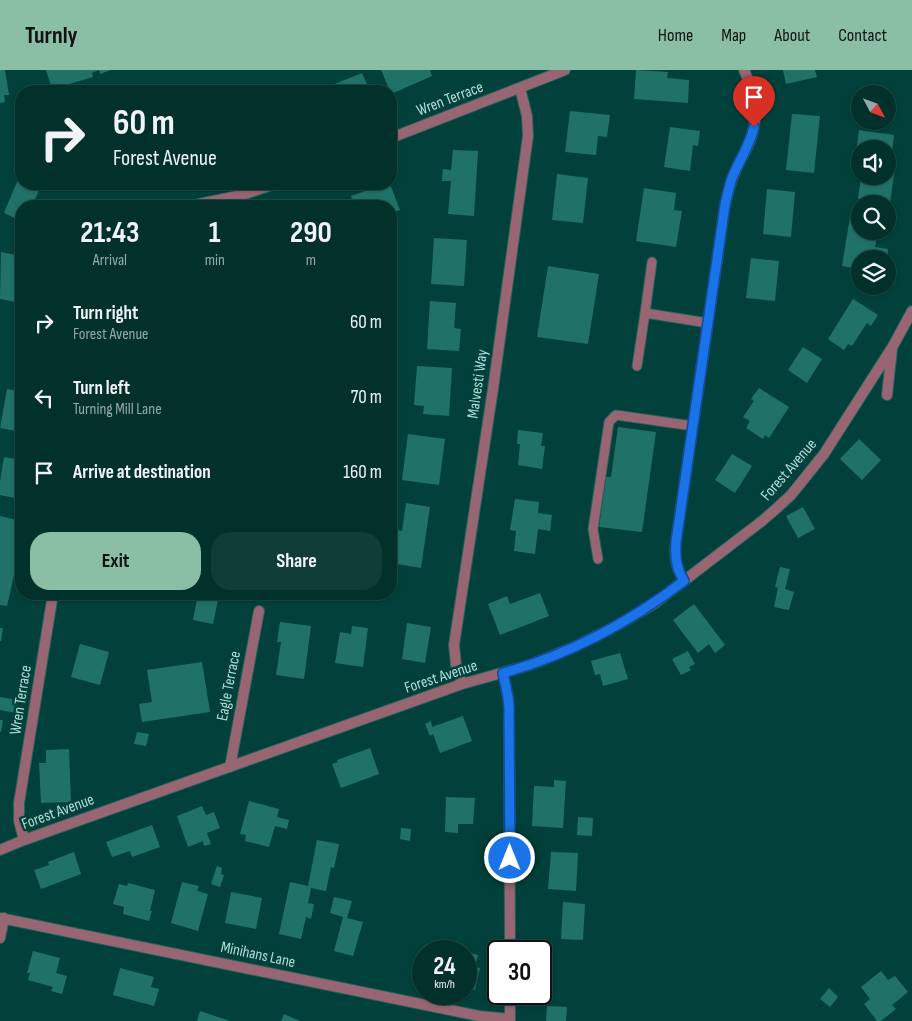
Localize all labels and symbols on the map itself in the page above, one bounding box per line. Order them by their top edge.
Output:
pin [733,76,775,127]
street label: Wren Terrace [414,78,486,120]
north arrow [851,85,896,130]
street label: Malvesti Way [464,348,492,420]
street label: Forest Avenue [757,435,821,505]
street label: Eagle Terrace [213,650,245,722]
street label: Forest Avenue [402,656,480,698]
street label: Wren Terrace [6,664,36,736]
street label: Forest Avenue [19,790,97,834]
position arrow [483,831,535,883]
street label: Minihans Lane [219,938,297,972]
speed limit sign: 30 [487,940,552,1005]

